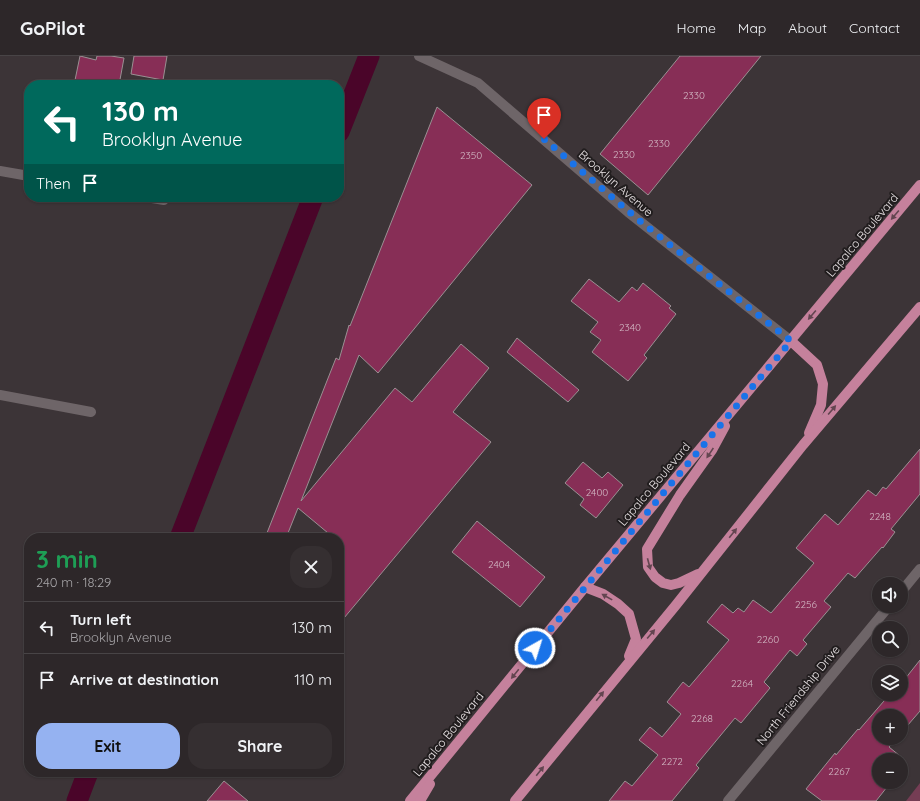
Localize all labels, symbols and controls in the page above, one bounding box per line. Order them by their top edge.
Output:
text: GoPilot [20,16,86,40]
text: Home [677,19,716,37]
text: Map [738,19,766,37]
text: About [788,19,827,37]
text: Contact [849,19,900,37]
house number: 2330 [683,89,705,102]
text: 130 m [102,93,179,128]
icon: left [36,96,88,148]
pin [527,98,561,139]
icon: arrive [533,104,555,126]
text: Brooklyn Avenue [102,128,243,151]
house number: 2330 [648,137,670,150]
street label: Brooklyn Avenue [576,147,656,220]
house number: 2330 [613,148,635,161]
house number: 2350 [460,149,482,162]
icon: arrive [79,172,101,194]
text: Then [36,174,71,193]
street label: Lapalco Boulevard [823,190,901,280]
one-way arrow [891,209,900,220]
one-way arrow [808,310,817,321]
house number: 2340 [619,321,641,334]
one-way arrow [828,405,837,416]
street label: Lapalco Boulevard [615,439,693,529]
one-way arrow [706,447,713,459]
house number: 2400 [586,486,608,499]
house number: 2248 [869,510,891,523]
one-way arrow [729,528,737,538]
text: 3 min [36,544,98,574]
button: close [290,546,332,588]
house number: 2404 [488,558,510,571]
one-way arrow [646,558,652,570]
text: 240 m · 18:29 [36,574,111,590]
map controls [872,577,908,789]
button: sound [872,577,908,613]
one-way arrow [601,593,613,600]
house number: 2256 [795,598,818,611]
text: Turn left [70,610,132,629]
icon: left [36,617,58,639]
text: 130 m [292,618,332,637]
button: search [872,621,908,657]
position arrow [514,627,556,669]
text: Brooklyn Avenue [70,629,171,645]
one-way arrow [647,629,656,639]
house number: 2260 [757,633,779,646]
street label: North Friendship Drive [753,642,843,748]
button: layers [872,665,908,701]
one-way arrow [510,668,519,679]
icon: arrive [36,669,58,691]
text: Arrive at destination [70,670,219,689]
text: 110 m [294,670,332,689]
house number: 2264 [731,677,753,690]
street label: Lapalco Boulevard [409,689,487,779]
one-way arrow [595,691,604,702]
button: + [872,709,908,745]
house number: 2268 [691,712,713,725]
button: Exit [36,723,180,769]
button: Share [188,723,332,769]
button: − [872,753,908,789]
house number: 2272 [661,755,683,768]
one-way arrow [535,765,544,776]
house number: 2267 [828,765,850,778]

